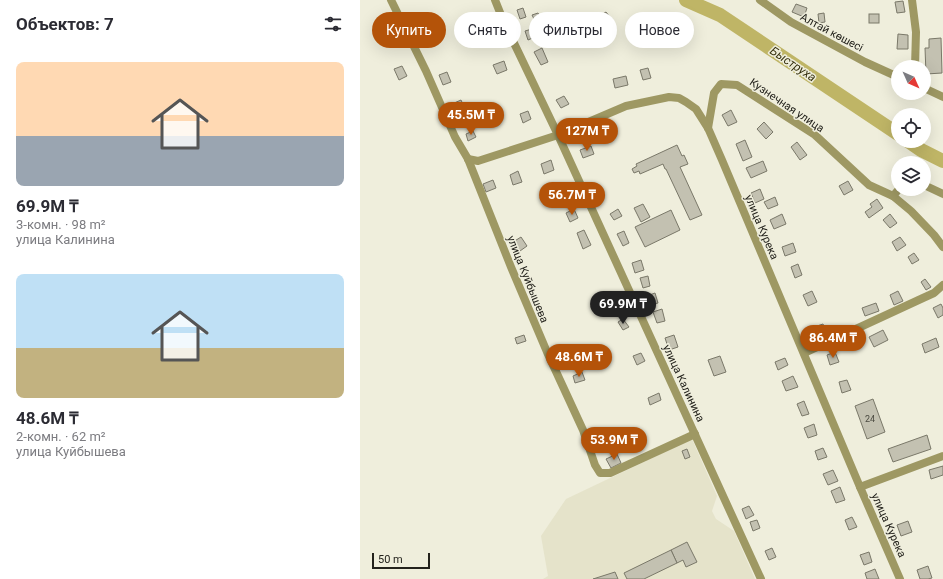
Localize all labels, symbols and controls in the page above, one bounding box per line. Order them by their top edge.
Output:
street label: Алтай көшесі [798,10,865,54]
chip: Купить [372,12,446,48]
chip: Снять [454,12,521,48]
chip: Фильтры [529,12,617,48]
chip: Новое [625,12,694,48]
icon: filters [322,13,344,35]
text: Объектов: 7 [16,14,114,34]
water label: Быструха [767,44,819,84]
north arrow [891,60,931,100]
map controls [891,60,931,196]
street label: Кузнечная улица [747,76,826,135]
icon: home [144,88,216,160]
pin: 45.5M ₸ [434,102,508,136]
text: 45.5M ₸ [447,107,495,122]
button: locate [891,108,931,148]
pin: 127M ₸ [554,118,620,152]
text: 127M ₸ [565,123,609,138]
button: layers [891,156,931,196]
pin: 56.7M ₸ [535,182,609,216]
text: 56.7M ₸ [548,187,596,202]
street label: улица Курека [742,193,781,261]
text: 69.9M ₸ [16,196,79,216]
text: 3-комн. · 98 m² [16,217,106,232]
text: улица Калинина [16,232,115,247]
street label: улица Куйбышева [504,234,551,325]
pin: 69.9M ₸ [586,291,660,325]
text: 69.9M ₸ [599,296,647,311]
icon: home [144,300,216,372]
pin: 86.4M ₸ [796,325,870,359]
text: 86.4M ₸ [809,330,857,345]
street label: улица Калинина [660,343,707,424]
pin: 48.6M ₸ [542,344,616,378]
text: 48.6M ₸ [555,349,603,364]
text: 48.6M ₸ [16,408,79,428]
house number: 24 [865,414,875,424]
pin: 53.9M ₸ [577,427,651,461]
text: 2-комн. · 62 m² [16,429,106,444]
text: 53.9M ₸ [590,432,638,447]
text: улица Куйбышева [16,444,126,459]
street label: улица Курека [869,491,909,559]
scale bar [372,551,430,570]
text: 50 m [378,553,403,566]

